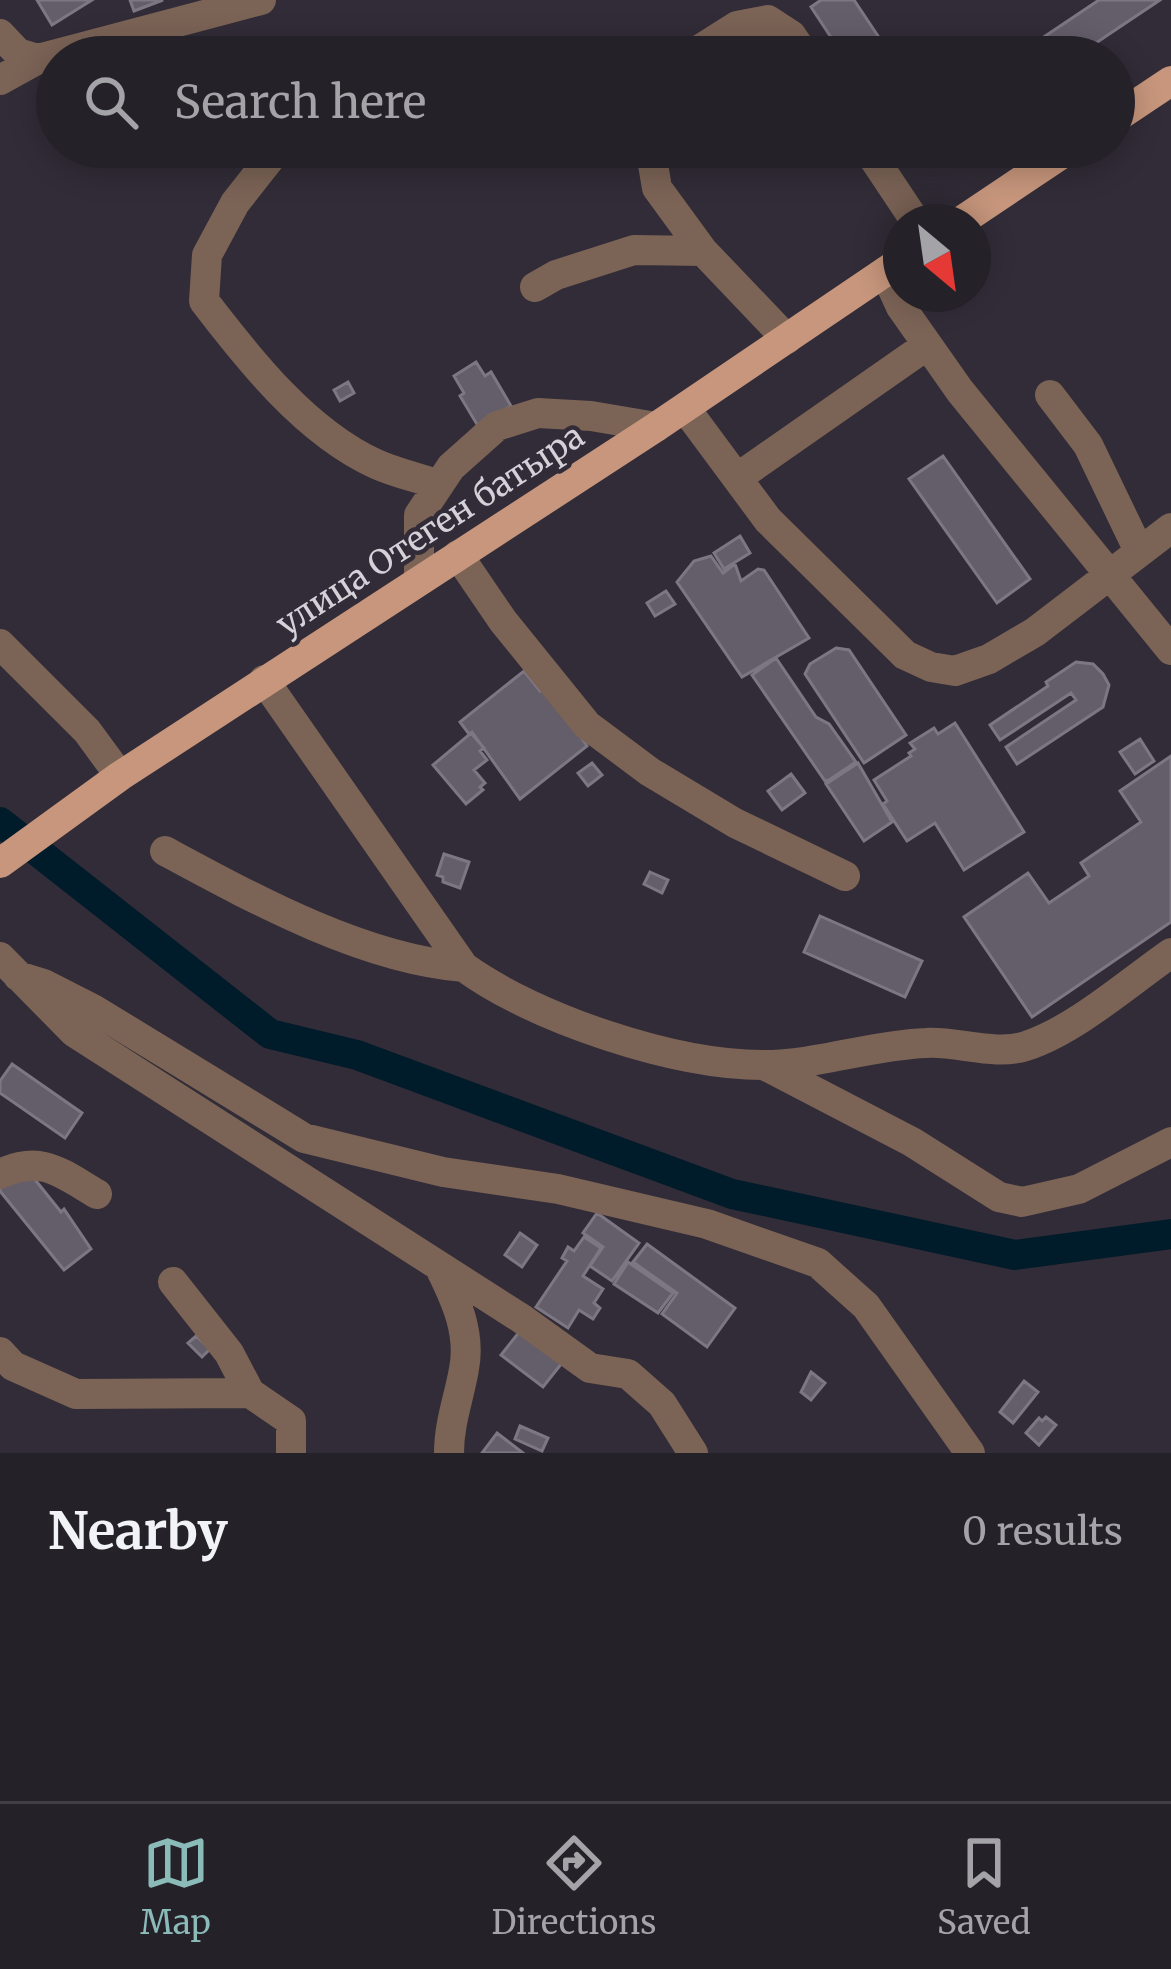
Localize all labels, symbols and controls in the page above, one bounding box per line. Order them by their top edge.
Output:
search box [36,36,1135,168]
icon: search [78,69,144,135]
text: Search here [174,74,426,130]
north arrow [883,204,991,312]
street label: улица Отеген батыра [269,415,591,645]
text: Nearby [48,1499,228,1563]
text: 0 results [962,1507,1123,1556]
tab: Map [140,1830,211,1943]
tab: Directions [491,1830,656,1943]
tab: Saved [937,1830,1031,1943]

